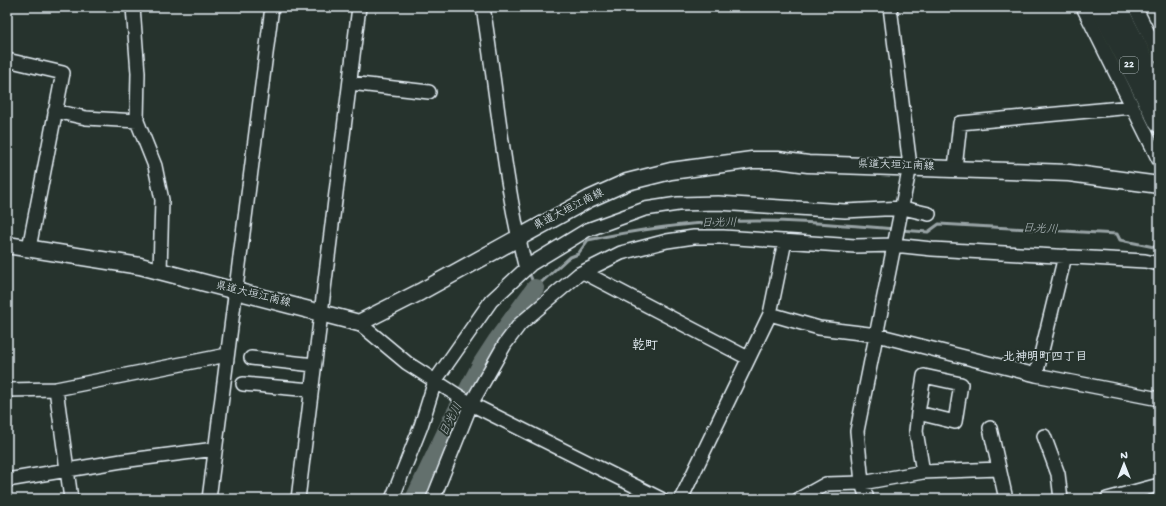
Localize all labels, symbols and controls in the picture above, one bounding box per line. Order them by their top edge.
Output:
road number: 22 [1120,57,1138,73]
street label: 県道大垣江南線 [857,158,935,173]
street label: 県道大垣江南線 [532,186,606,233]
water label: 日光川 [701,216,737,231]
water label: 日光川 [1022,221,1058,238]
street label: 県道大垣江南線 [214,279,292,310]
district label: 乾町 [632,338,658,354]
district label: 北神明町四丁目 [1003,350,1087,365]
water label: 日光川 [437,400,466,439]
north arrow [1104,444,1144,484]
text: N [1120,450,1128,462]

